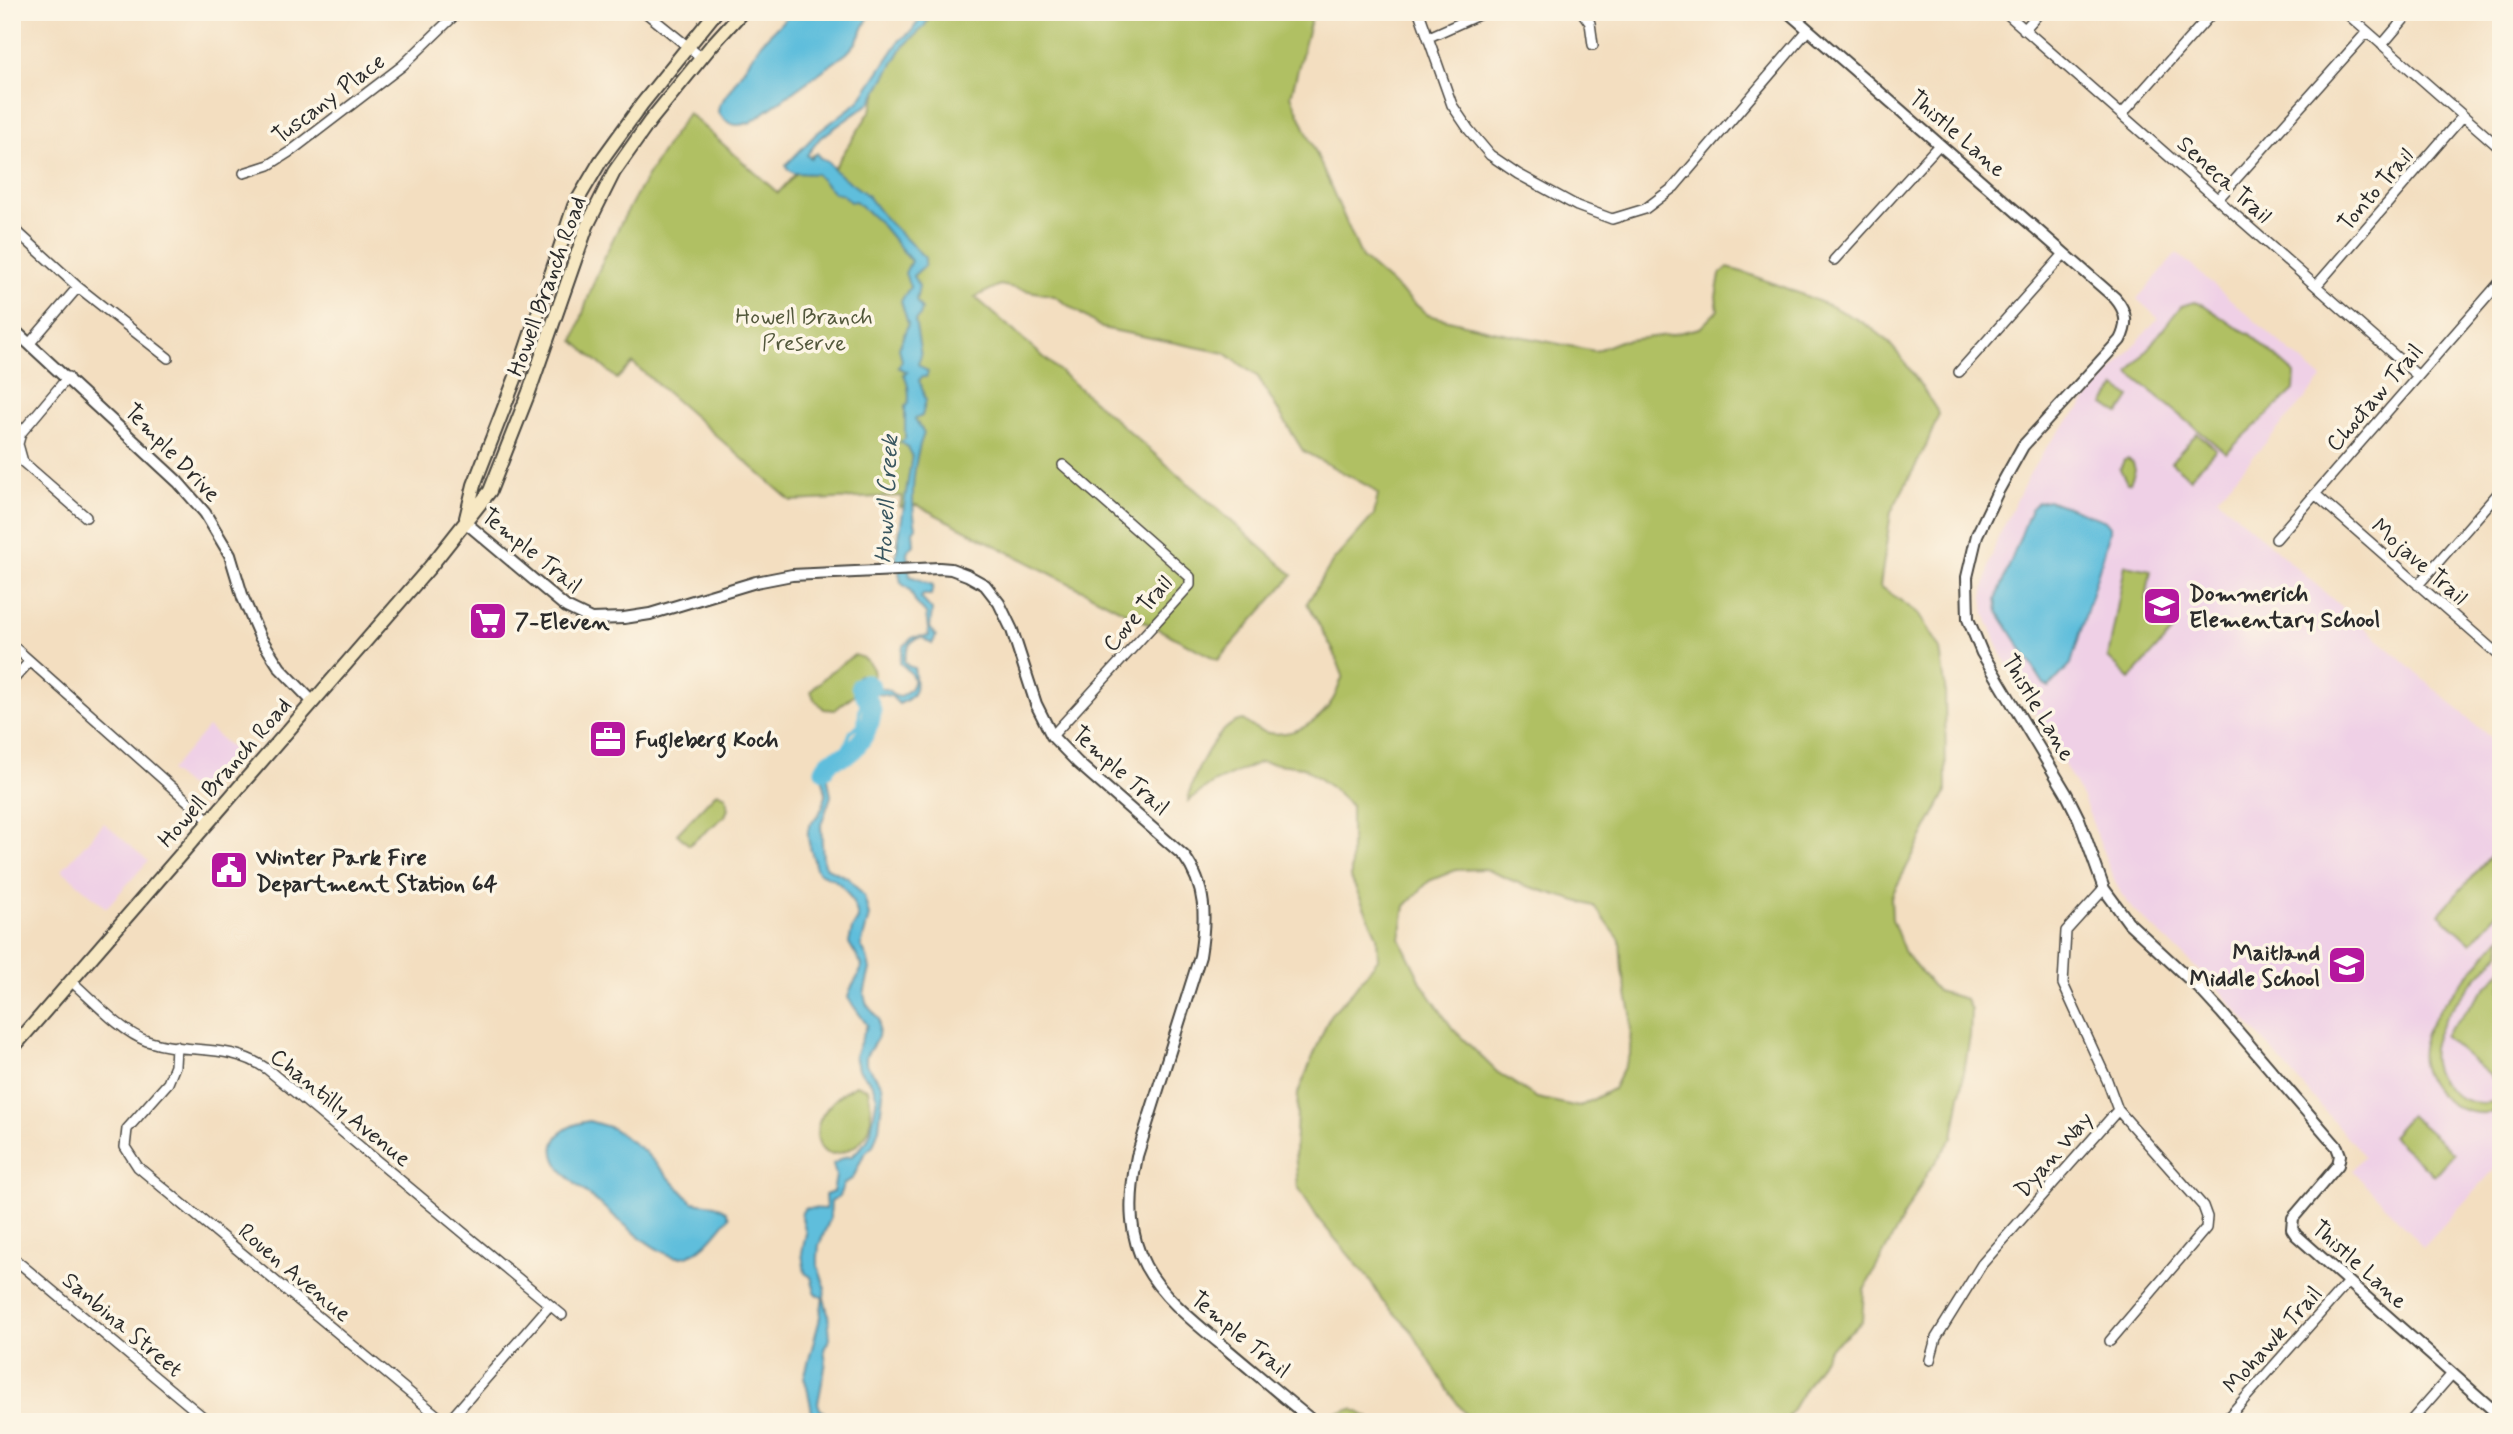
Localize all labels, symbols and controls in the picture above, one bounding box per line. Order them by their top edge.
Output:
street label: Tuscany Place [267,47,392,152]
street label: Thistle Lane [1902,84,2012,185]
street label: Seneca Trail [2170,130,2278,231]
street label: Tonto Trail [2332,142,2421,238]
street label: Howell Branch Road [501,192,594,381]
park label: Howell Branch Preserve [735,303,873,359]
street label: Choctaw Trail [2320,338,2431,459]
street label: Temple Drive [117,397,226,509]
water label: Howell Creek [869,432,906,564]
street label: Temple Trail [474,502,587,602]
street label: Mojave Trail [2364,512,2473,613]
street label: Cove Trail [1097,570,1180,659]
place label: Dommerich Elementary School [2189,580,2380,636]
school or university icon: Dommerich Elementary School [2141,585,2183,627]
supermarket icon: 7-Eleven [467,600,509,642]
place label: 7-Eleven [515,608,610,638]
street label: Thistle Lane [1994,649,2081,767]
street label: Howell Branch Road [152,692,299,855]
office icon: Fugleberg Koch [587,718,629,760]
street label: Temple Trail [1064,720,1175,823]
place label: Fugleberg Koch [635,726,779,759]
place label: Winter Park Fire Department Station 64 [255,844,498,900]
public building icon: Winter Park Fire Department Station 64 [208,849,250,891]
place label: Maitland Middle School [2190,939,2320,995]
school or university icon: Maitland Middle School [2326,944,2368,986]
street label: Chantilly Avenue [263,1042,416,1175]
street label: Dyan Way [2009,1106,2100,1205]
street label: Thistle Lane [2304,1214,2413,1317]
street label: Rouen Avenue [231,1217,357,1330]
street label: Sanbina Street [55,1266,188,1385]
street label: Mohawk Trail [2217,1280,2330,1401]
street label: Temple Trail [1183,1285,1296,1386]

